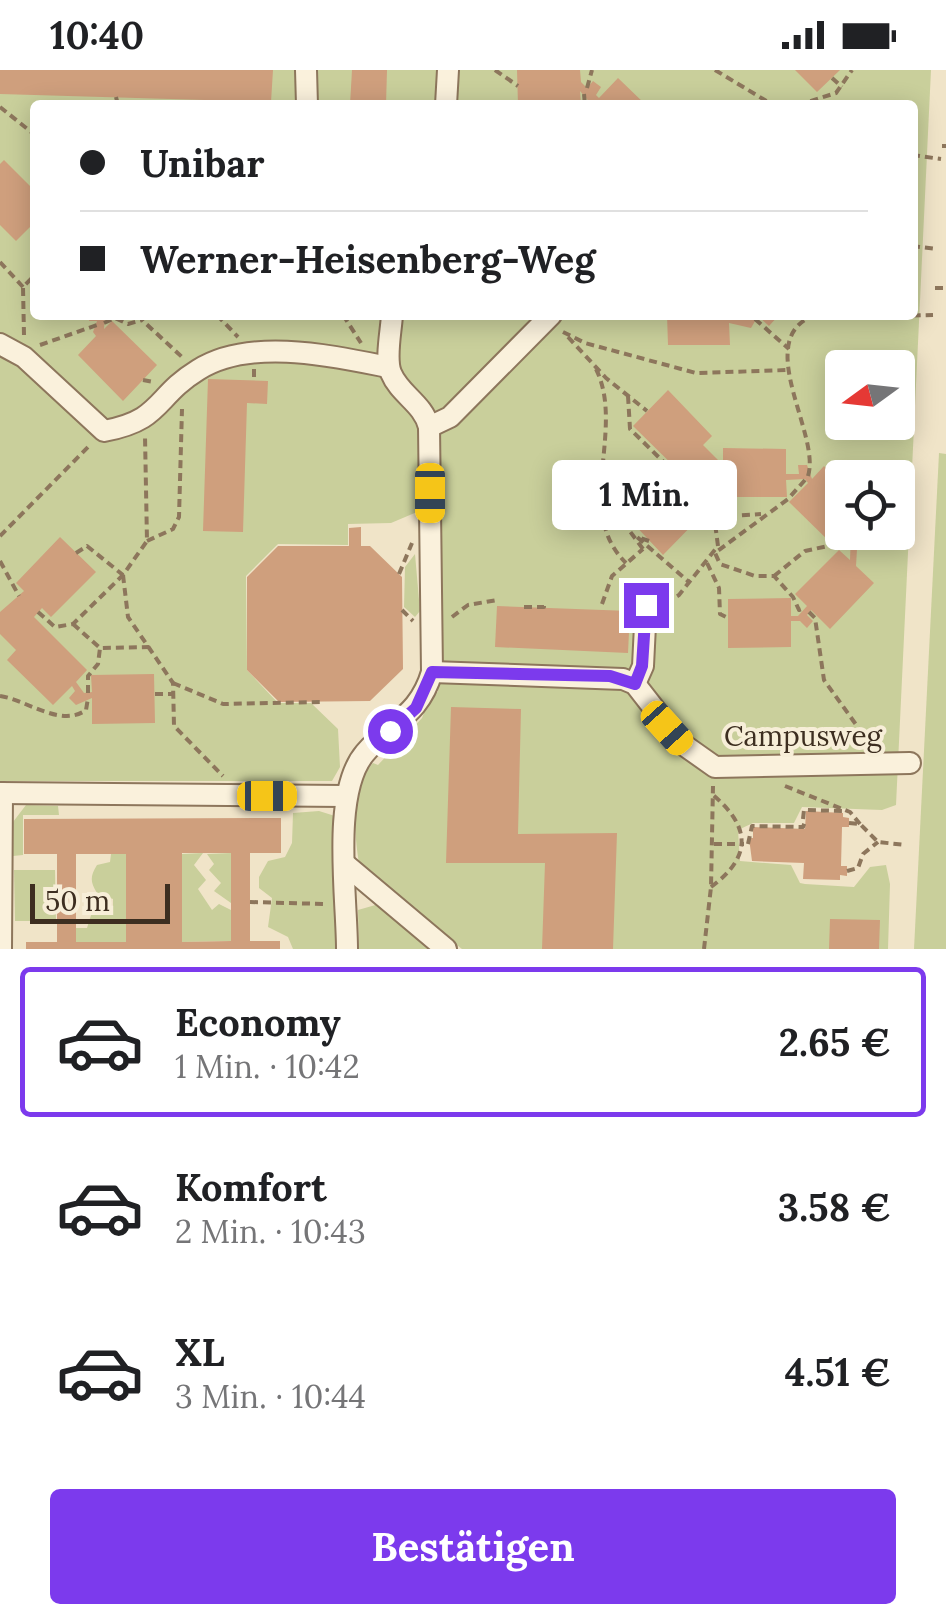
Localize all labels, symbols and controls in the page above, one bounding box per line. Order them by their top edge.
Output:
text: 10:40 [50,11,144,59]
text: Unibar [140,139,264,187]
text: Werner-Heisenberg-Weg [140,235,595,283]
north arrow [825,350,915,440]
map controls [825,350,915,550]
callout: 1 Min. [554,460,738,530]
button: locate [825,460,915,550]
car [415,463,445,523]
text: 1 Min. [599,474,690,515]
route end [624,583,669,628]
car [636,696,698,760]
route start [368,709,413,754]
street label: Campusweg [724,718,883,754]
car [237,781,297,811]
scale bar [30,879,170,924]
text: 50 m [45,883,110,919]
icon: car [55,997,145,1087]
text: Economy [175,998,341,1046]
text: 2.65 € [779,1018,891,1066]
text: 1 Min. · 10:42 [175,1046,360,1087]
icon: car [55,1162,145,1252]
text: Komfort [175,1163,327,1211]
text: 3.58 € [778,1183,891,1231]
text: 2 Min. · 10:43 [175,1211,366,1252]
icon: car [55,1327,145,1417]
text: XL [175,1328,225,1376]
text: 4.51 € [785,1348,891,1396]
text: 3 Min. · 10:44 [175,1376,366,1417]
button: Bestätigen [50,1489,896,1604]

